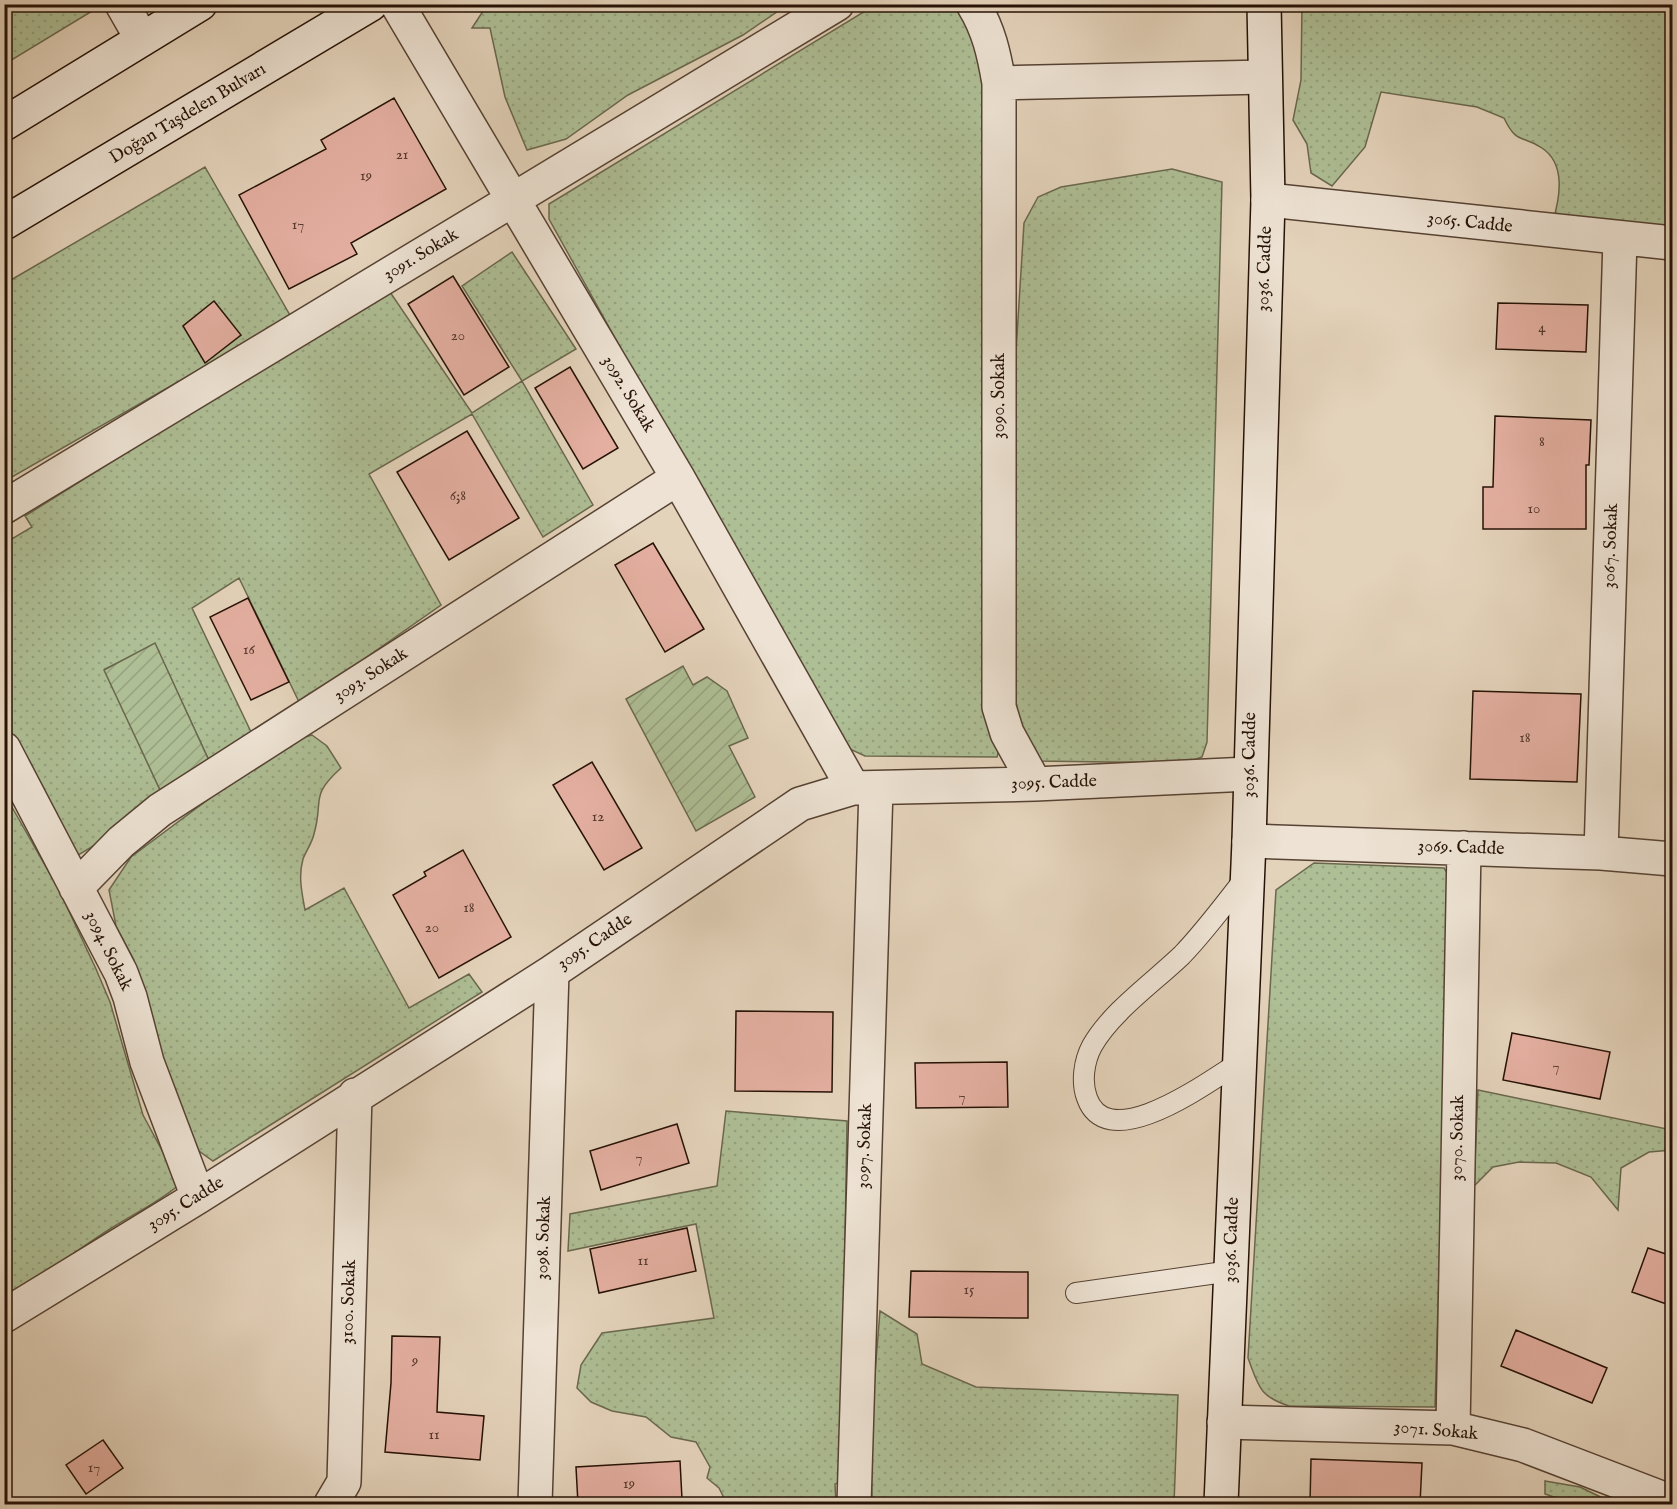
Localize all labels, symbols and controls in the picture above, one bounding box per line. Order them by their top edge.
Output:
street label: Doğan Taşdelen Bulvarı [106,58,271,170]
house number: 21 [396,145,408,164]
house number: 19 [360,166,372,185]
street label: 3065. Cadde [1426,207,1514,239]
house number: 17 [292,215,304,234]
street label: 3091. Sokak [379,223,463,286]
street label: 3036. Cadde [1252,226,1278,312]
house number: 4 [1538,318,1546,337]
house number: 20 [451,326,465,345]
street label: 3092. Sokak [596,351,660,437]
street label: 3090. Sokak [988,353,1011,439]
house number: 8 [1539,432,1545,451]
house number: 6;8 [450,486,466,505]
house number: 10 [1528,499,1540,518]
street label: 3067. Sokak [1598,503,1624,589]
house number: 16 [243,640,256,659]
street label: 3093. Sokak [330,642,413,707]
street label: 3036. Cadde [1238,712,1262,798]
house number: 18 [1519,728,1531,747]
street label: 3095. Cadde [1011,770,1097,796]
house number: 12 [592,807,604,826]
street label: 3069. Cadde [1417,835,1505,861]
house number: 18 [463,898,475,917]
street label: 3094. Sokak [79,907,137,995]
street label: 3095. Cadde [553,908,637,976]
house number: 20 [425,918,439,937]
house number: 7 [1552,1057,1560,1076]
house number: 7 [958,1087,966,1106]
street label: 3070. Sokak [1446,1094,1470,1181]
street label: 3097. Sokak [852,1102,878,1189]
house number: 7 [635,1148,643,1167]
street label: 3095. Cadde [144,1172,228,1236]
street label: 3098. Sokak [531,1195,557,1280]
street label: 3036. Cadde [1219,1197,1245,1283]
house number: 11 [637,1251,649,1270]
street label: 3100. Sokak [336,1259,362,1345]
house number: 15 [963,1280,975,1299]
house number: 9 [411,1351,418,1370]
street label: 3071. Sokak [1393,1416,1479,1446]
house number: 11 [428,1425,440,1444]
house number: 17 [88,1458,100,1477]
house number: 19 [623,1474,635,1493]

